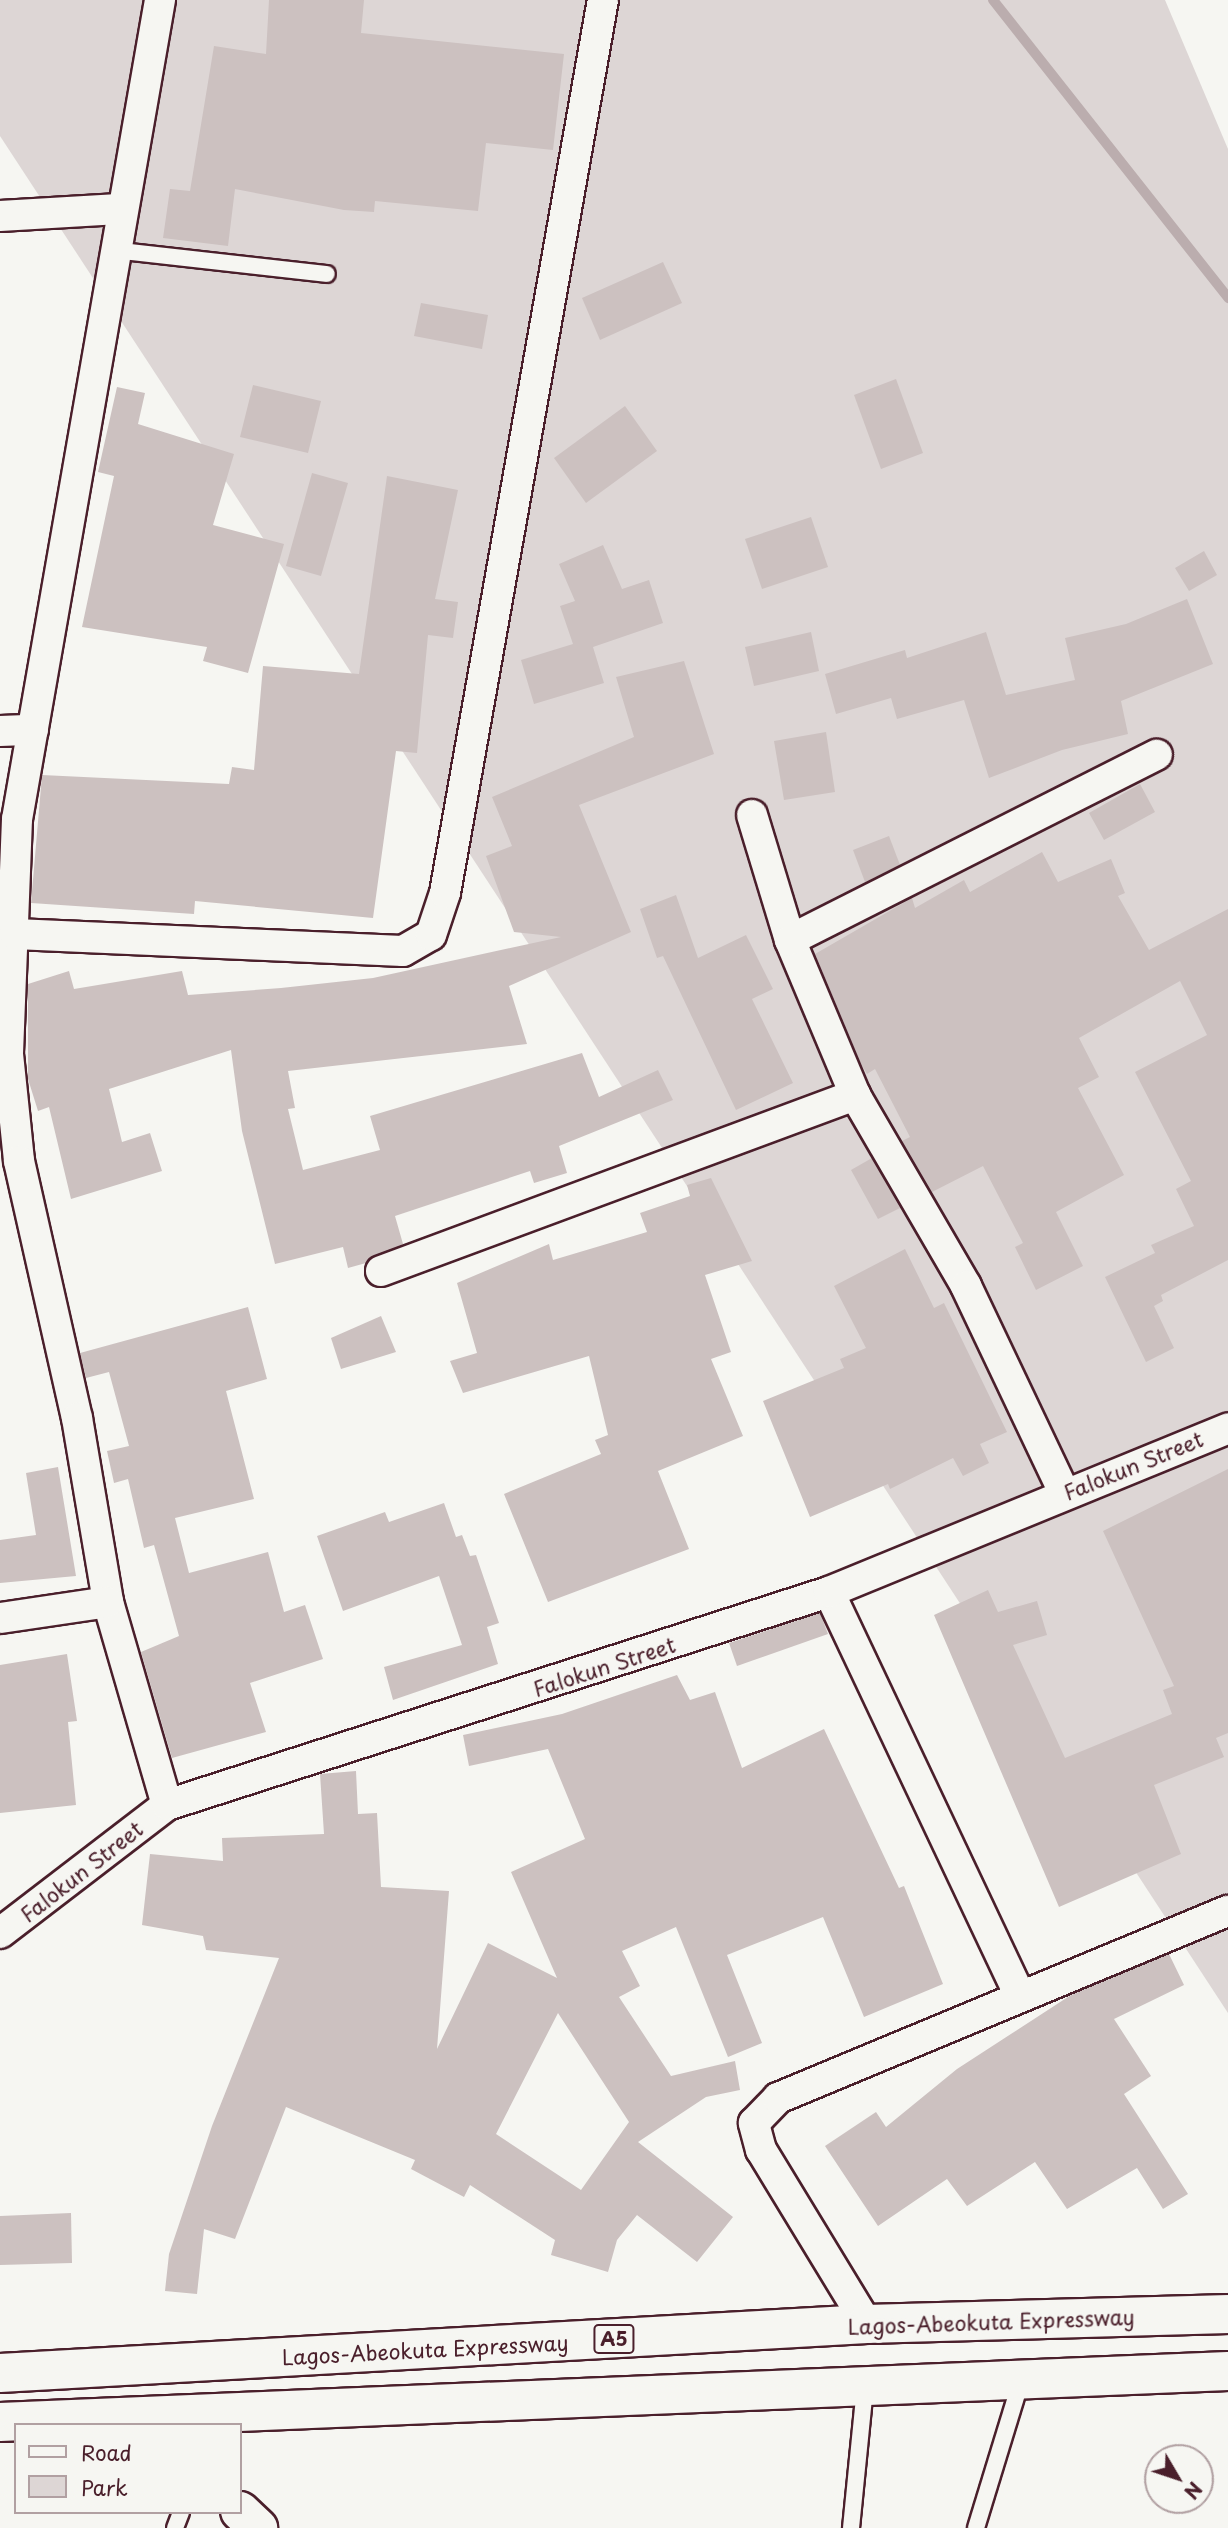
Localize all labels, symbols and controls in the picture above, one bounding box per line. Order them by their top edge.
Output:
street label: Falokun Street [1059,1425,1207,1505]
street label: Falokun Street [529,1631,679,1701]
street label: Falokun Street [15,1815,147,1927]
street label: Lagos-Abeokuta Expressway [846,2303,1136,2339]
road number: A5 [593,2324,635,2354]
street label: Lagos-Abeokuta Expressway [280,2329,570,2369]
legend [14,2423,242,2514]
text: Road [81,2436,132,2468]
north arrow [1144,2444,1214,2514]
text: Park [81,2471,128,2503]
text: N [1178,2476,1209,2506]

